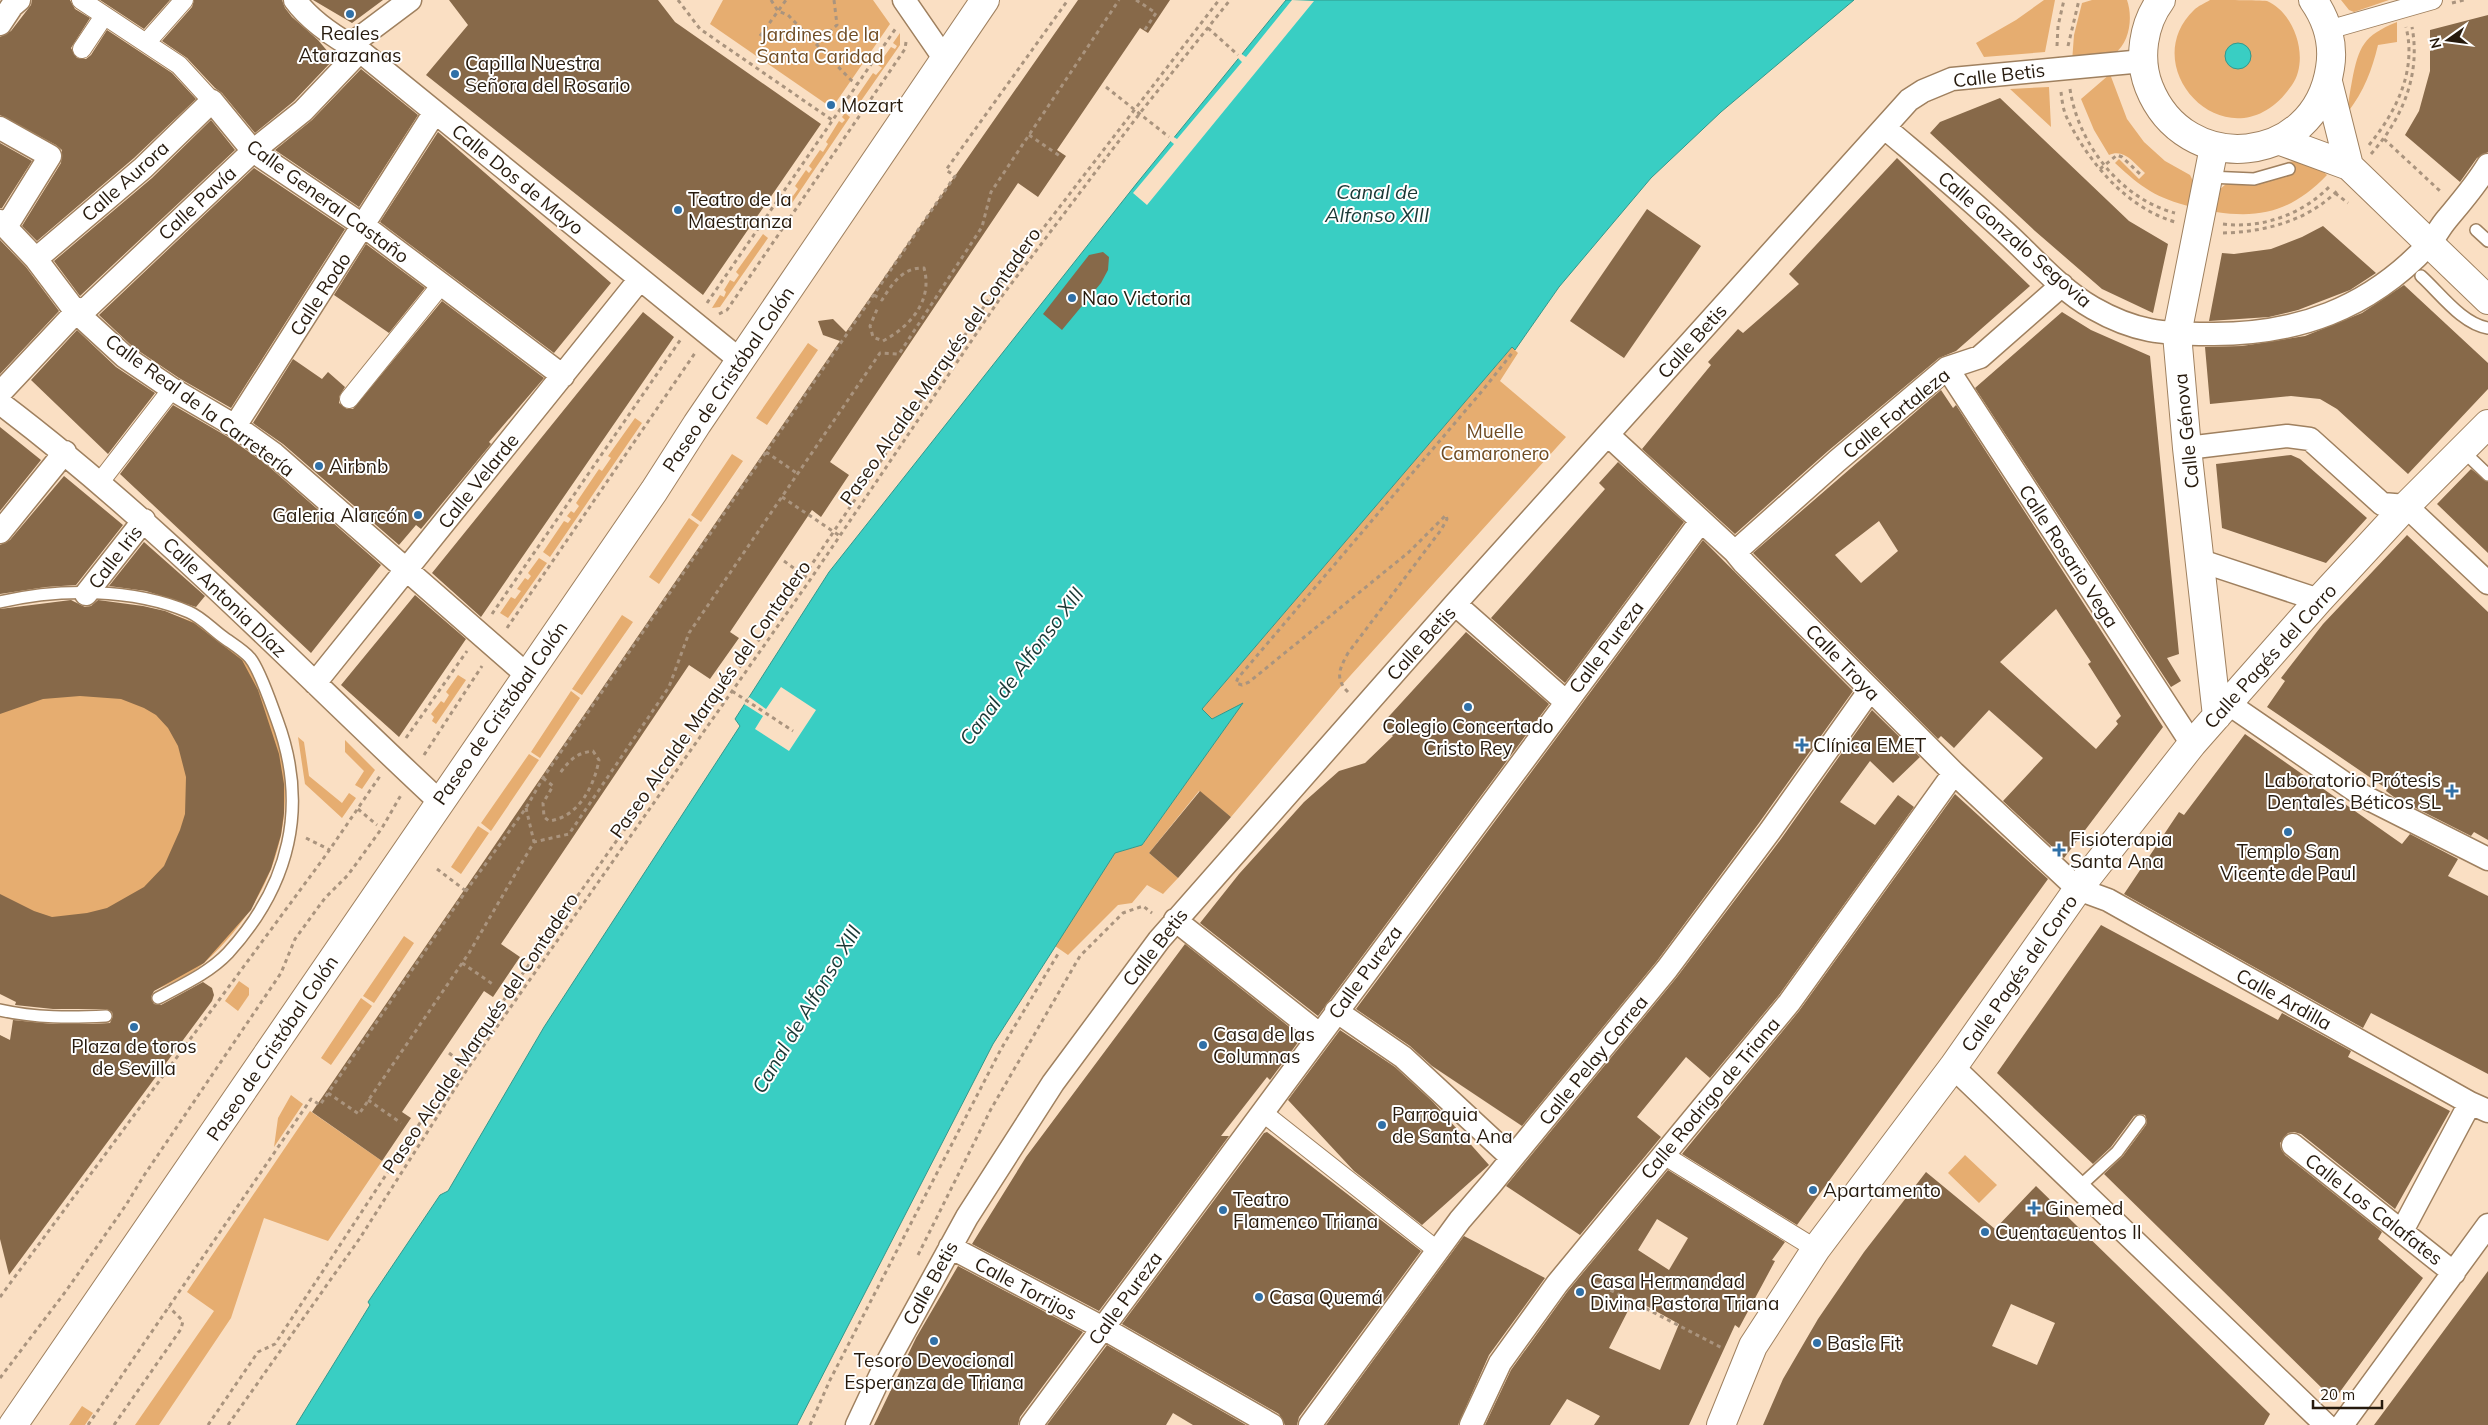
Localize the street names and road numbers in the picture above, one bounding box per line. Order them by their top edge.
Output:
street label: Calle Betis [1952,57,2046,93]
street label: Calle Dos de Mayo [447,118,589,240]
street label: Calle General Castaño [242,134,414,268]
street label: Calle Aurora [76,136,174,226]
street label: Calle Pavía [153,161,241,245]
street label: Calle Gonzalo Segovia [1933,166,2097,312]
street label: Paseo Alcalde Marqués del Contadero [834,222,1046,510]
street label: Calle Rodo [284,248,356,340]
street label: Paseo de Cristóbal Colón [657,282,799,476]
street label: Calle Betis [1652,299,1732,383]
street label: Calle Real de la Carretería [101,328,299,482]
street label: Calle Fortaleza [1838,362,1954,464]
street label: Calle Génova [2168,372,2204,490]
street label: Calle Velarde [432,429,524,533]
street label: Calle Rosario Vega [2014,480,2124,632]
street label: Calle Iris [83,520,147,594]
street label: Calle Antonia Díaz [158,532,292,662]
street label: Paseo Alcalde Marqués del Contadero [604,555,816,843]
street label: Calle Pagés del Corro [2199,579,2341,733]
street label: Calle Pureza [1563,596,1649,698]
street label: Calle Betis [1381,601,1461,685]
street label: Paseo de Cristóbal Colón [427,617,573,809]
street label: Calle Troya [1801,619,1885,705]
street label: Paseo Alcalde Marqués del Contadero [377,888,583,1178]
street label: Calle Pagés del Corro [1956,890,2082,1056]
street label: Calle Betis [1117,903,1193,991]
street label: Calle Pureza [1323,921,1407,1023]
street label: Paseo de Cristóbal Colón [201,951,343,1145]
street label: Calle Ardilla [2232,963,2336,1035]
street label: Calle Pelay Correa [1533,990,1653,1130]
street label: Calle Rodrigo de Triana [1635,1012,1785,1184]
street label: Calle Los Calafates [2300,1148,2448,1270]
street label: Calle Betis [897,1237,963,1329]
street label: Calle Pureza [1083,1247,1167,1349]
street label: Calle Torrijos [971,1251,1081,1325]

